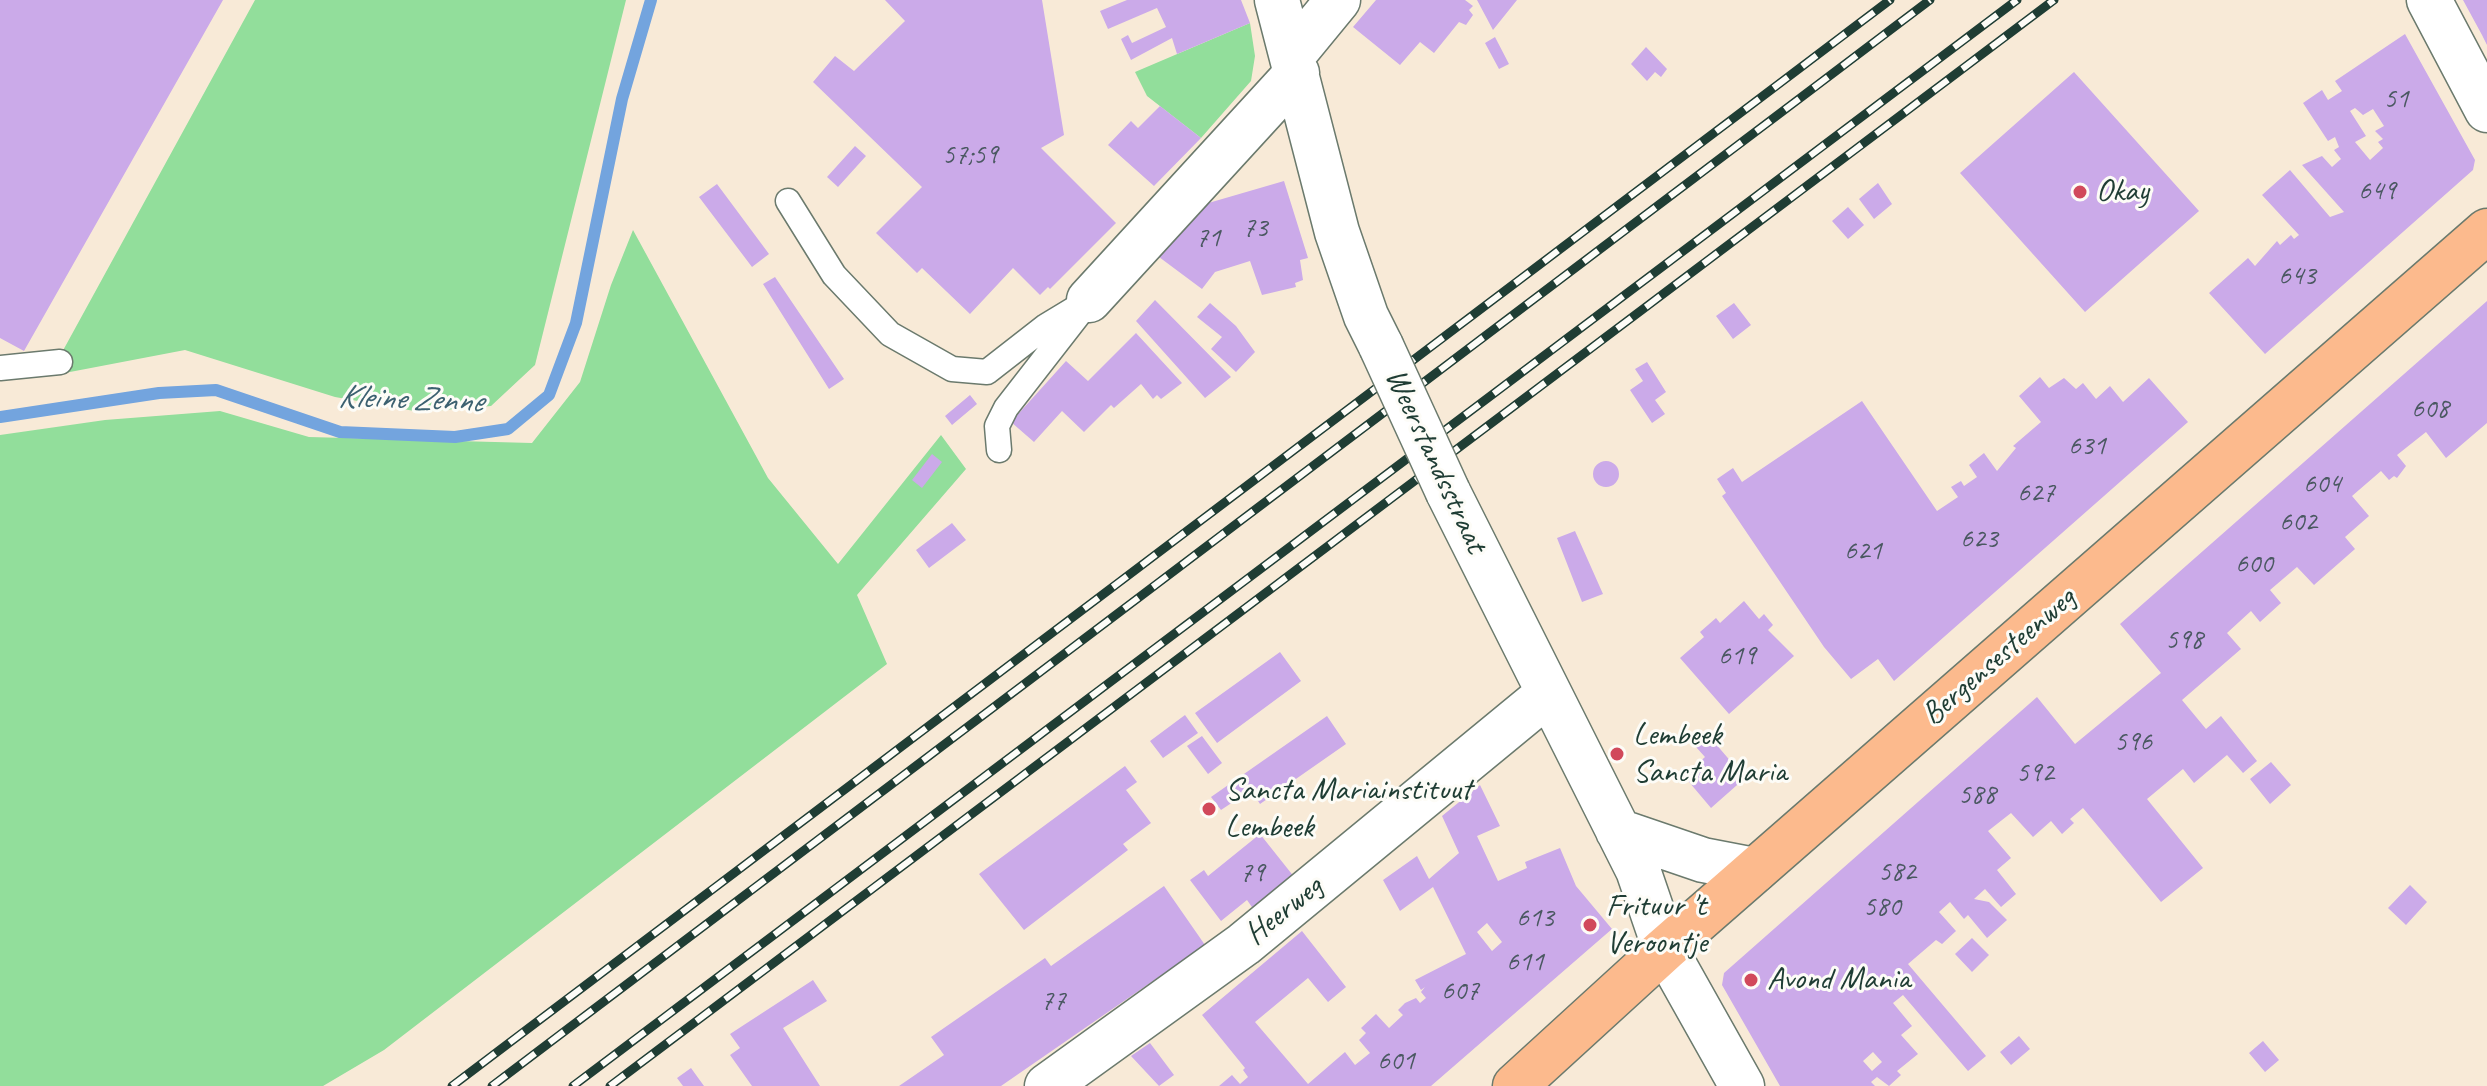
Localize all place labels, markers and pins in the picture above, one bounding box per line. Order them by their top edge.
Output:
place label: Okay [2096,173,2149,211]
marker: Okay [2071,183,2089,201]
place label: Lembeek Sancta Maria [1633,717,1787,792]
marker: Lembeek Sancta Maria [1608,745,1626,763]
place label: Sancta Mariainstituut Lembeek [1225,772,1471,847]
marker: Sancta Mariainstituut Lembeek [1200,800,1218,818]
place label: Frituur 't Veroontje [1606,888,1707,963]
marker: Frituur 't Veroontje [1581,916,1599,934]
place label: Avond Mania [1767,961,1910,999]
marker: Avond Mania [1742,971,1760,989]

